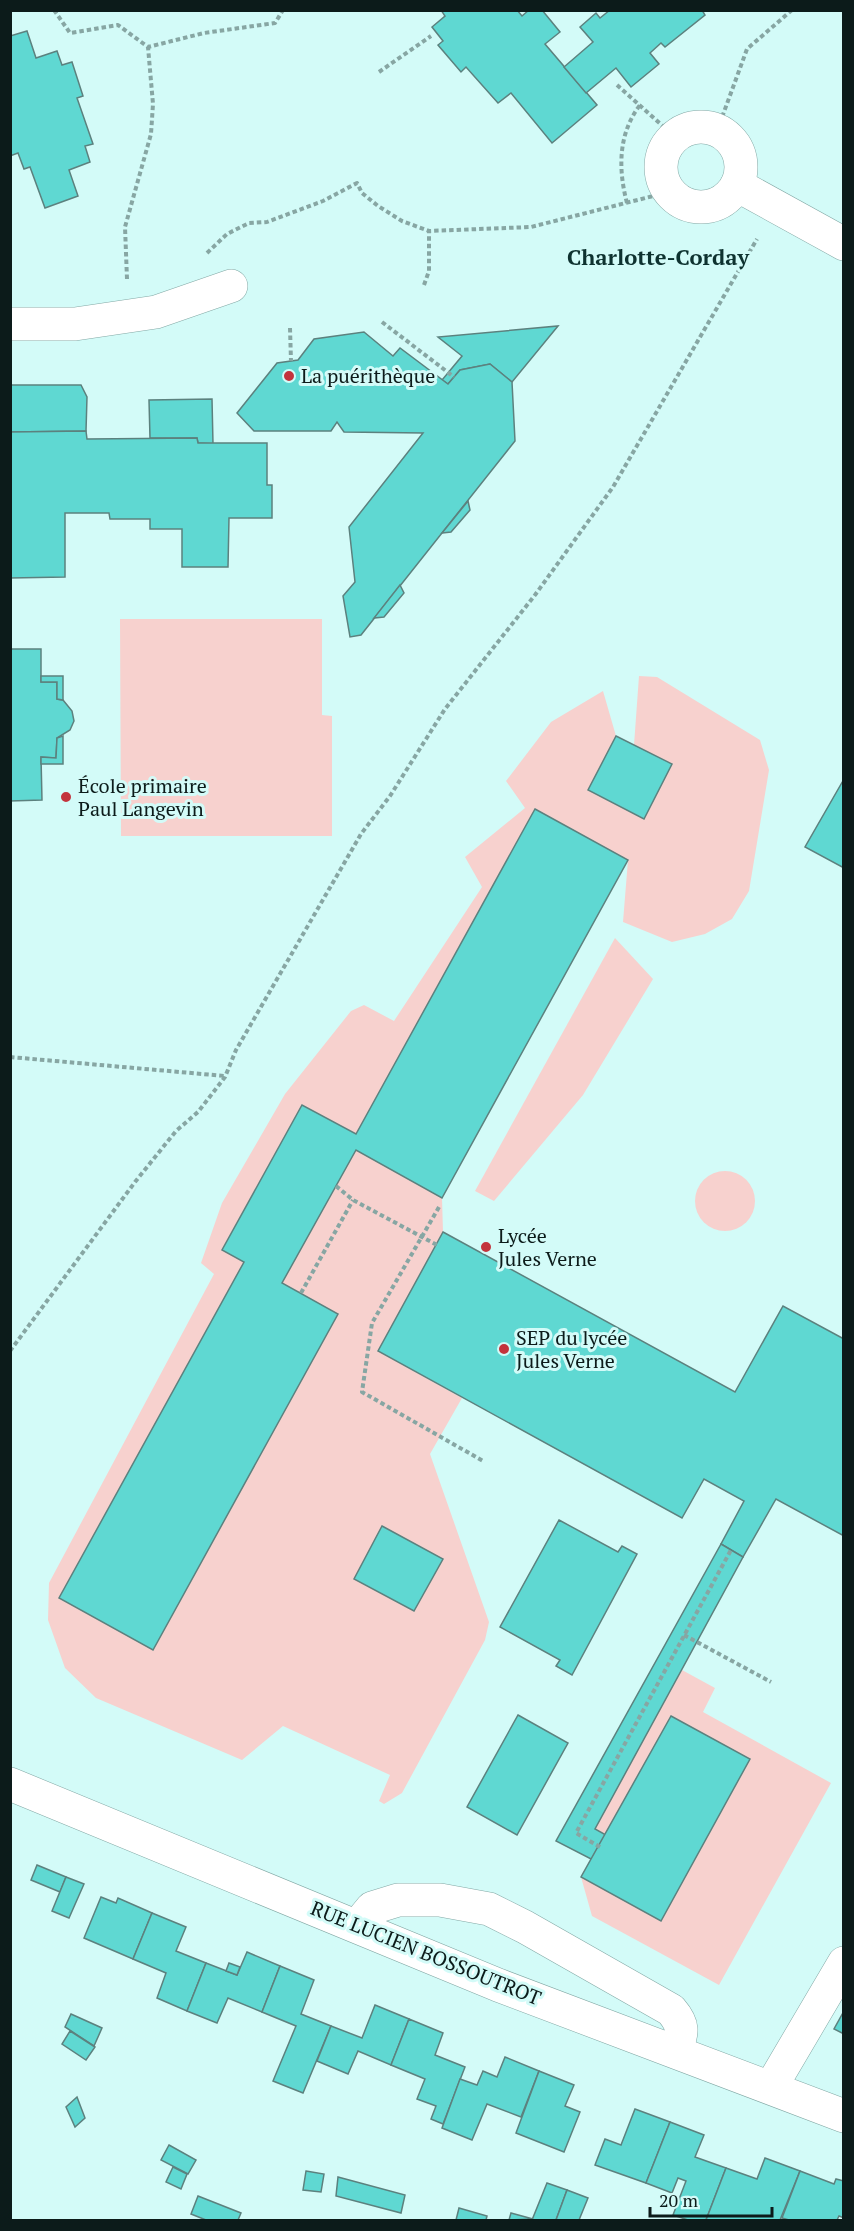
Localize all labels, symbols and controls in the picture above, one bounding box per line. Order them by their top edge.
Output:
district label: Charlotte-Corday [567,242,749,271]
place label: La puérithèque [301,362,435,389]
marker: La puérithèque [282,369,296,383]
place label: École primaire Paul Langevin [78,772,207,822]
marker: École primaire Paul Langevin [59,790,73,804]
place label: Lycée Jules Verne [498,1222,597,1272]
marker: Lycée Jules Verne [479,1240,493,1254]
place label: SEP du lycée Jules Verne [516,1324,627,1374]
marker: SEP du lycée Jules Verne [497,1342,511,1356]
street label: RUE LUCIEN BOSSOUTROT [307,1894,545,2011]
scale bar [650,2180,772,2218]
text: 20 m [659,2188,699,2212]

